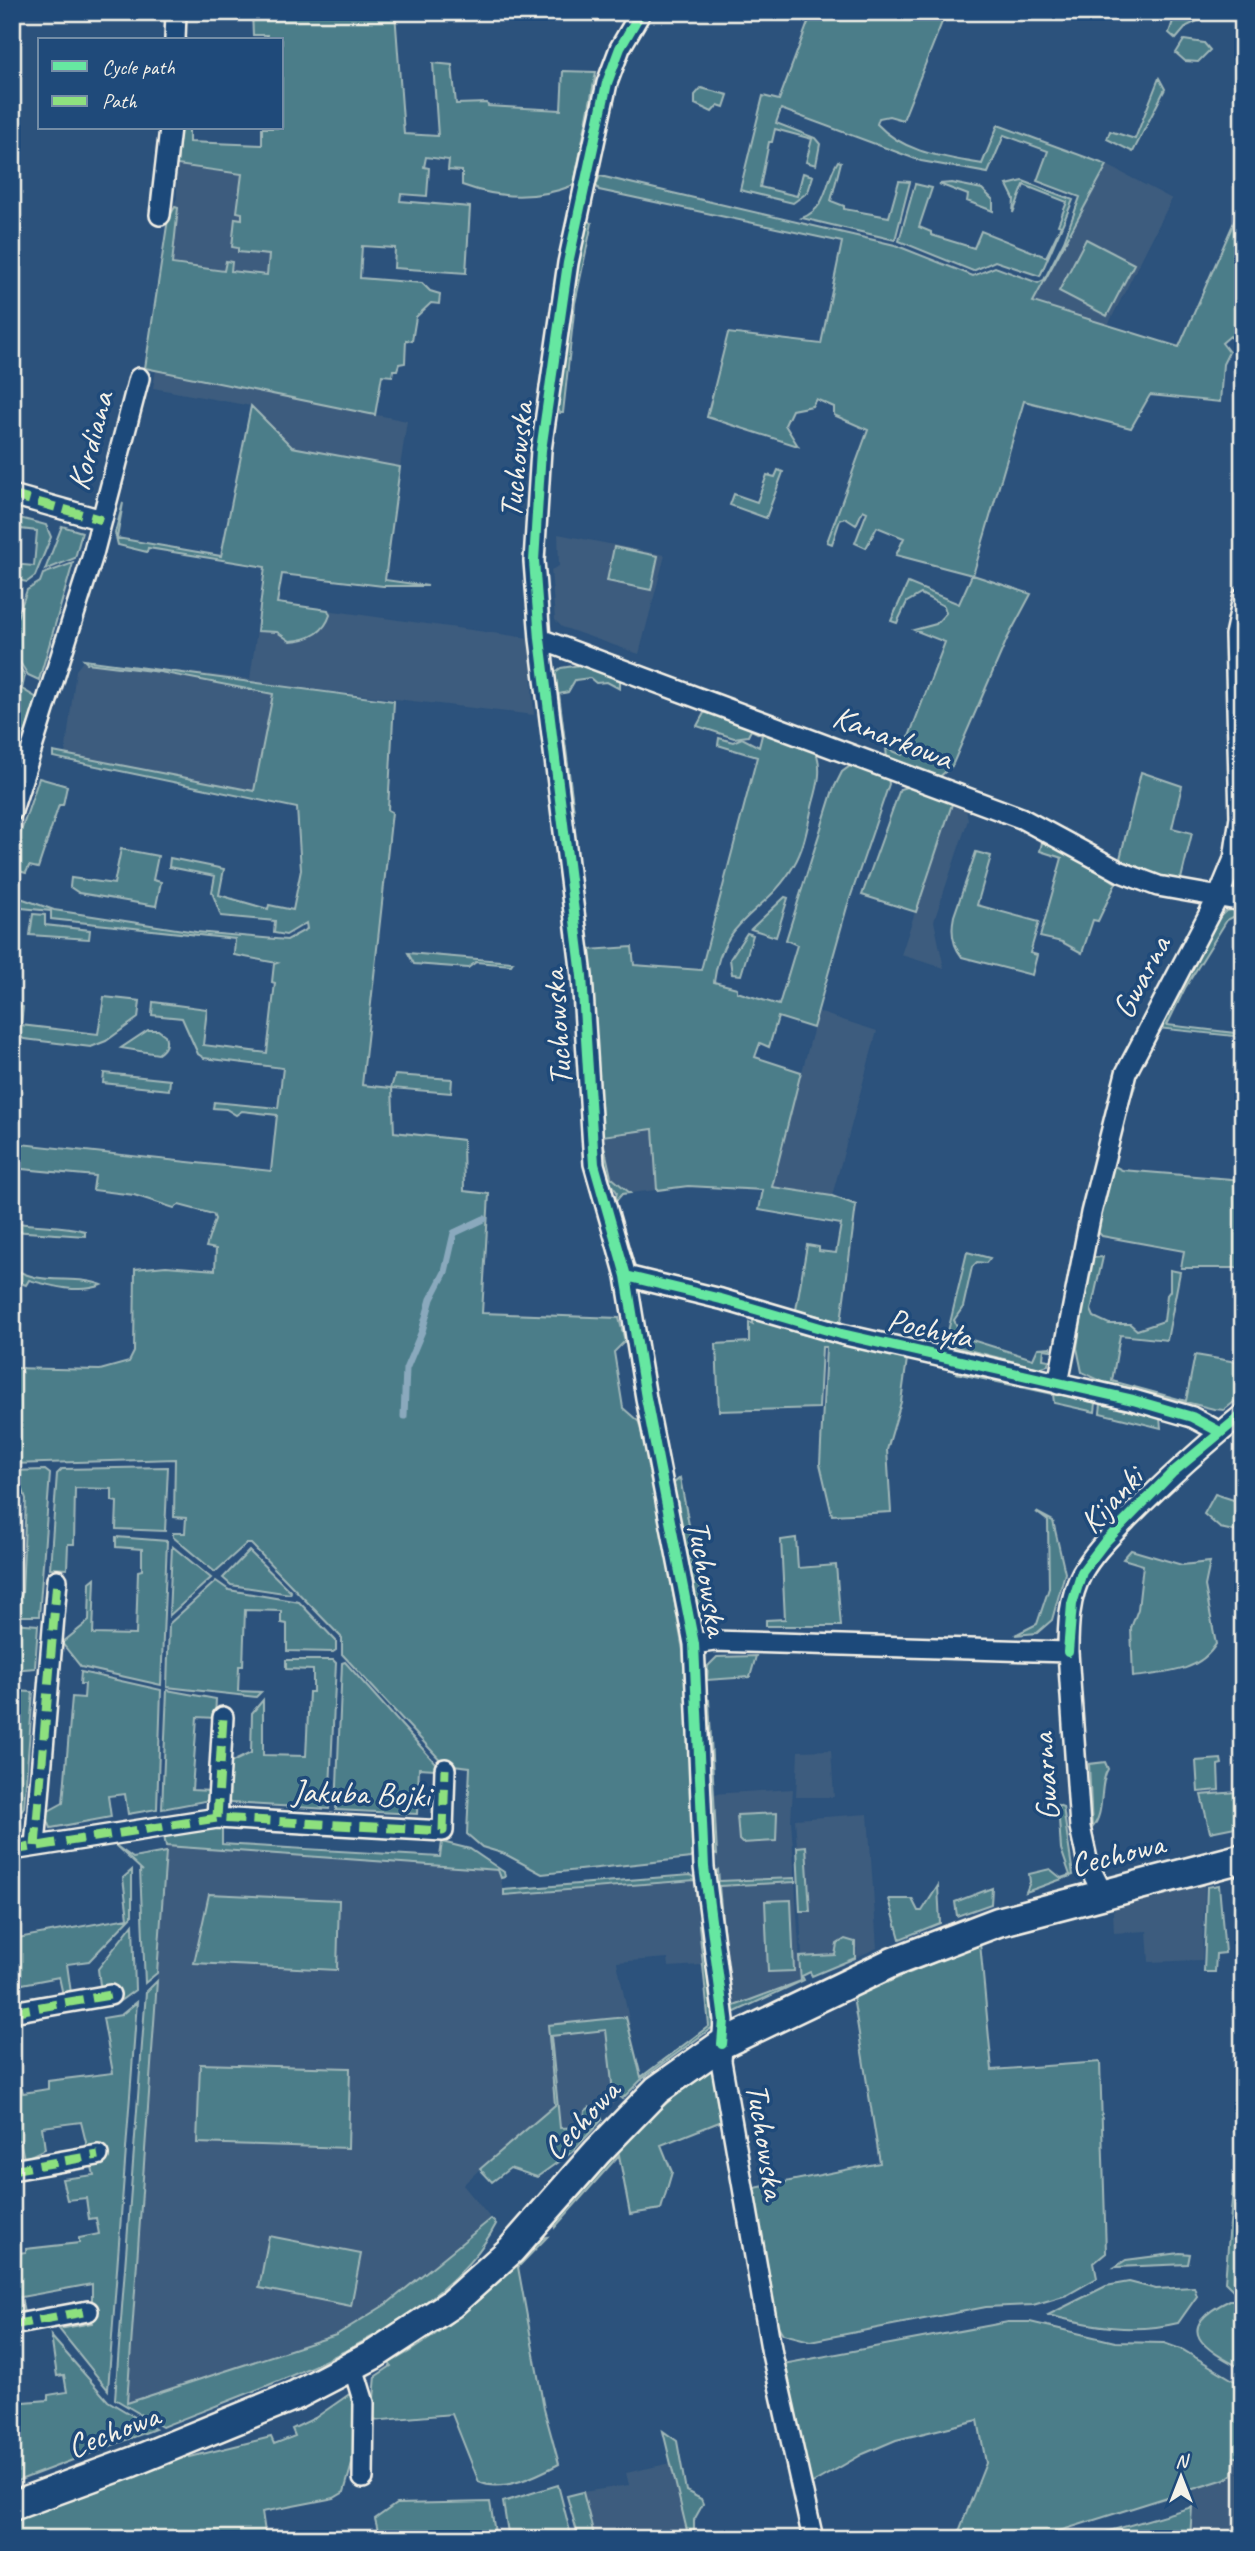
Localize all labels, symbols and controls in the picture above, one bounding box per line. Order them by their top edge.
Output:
legend [38,38,284,130]
text: Cycle path [102,54,175,80]
text: Path [102,88,138,114]
street label: Kordiana [57,385,124,495]
street label: Tuchowska [489,397,543,520]
street label: Kanarkowa [827,695,961,780]
street label: Gwarna [1102,927,1181,1026]
street label: Tuchowska [532,966,582,1088]
street label: Pochyła [883,1298,979,1359]
street label: Kijanki [1070,1455,1155,1542]
street label: Tuchowska [677,1517,739,1641]
street label: Gwarna [1021,1730,1069,1822]
street label: Jakuba Bojki [289,1770,435,1817]
street label: Cechowa [1066,1822,1171,1886]
street label: Cechowa [533,2069,631,2169]
street label: Tuchowska [736,2080,796,2204]
street label: Cechowa [61,2393,167,2468]
north arrow [1146,2442,1216,2512]
text: N [1175,2449,1190,2473]

